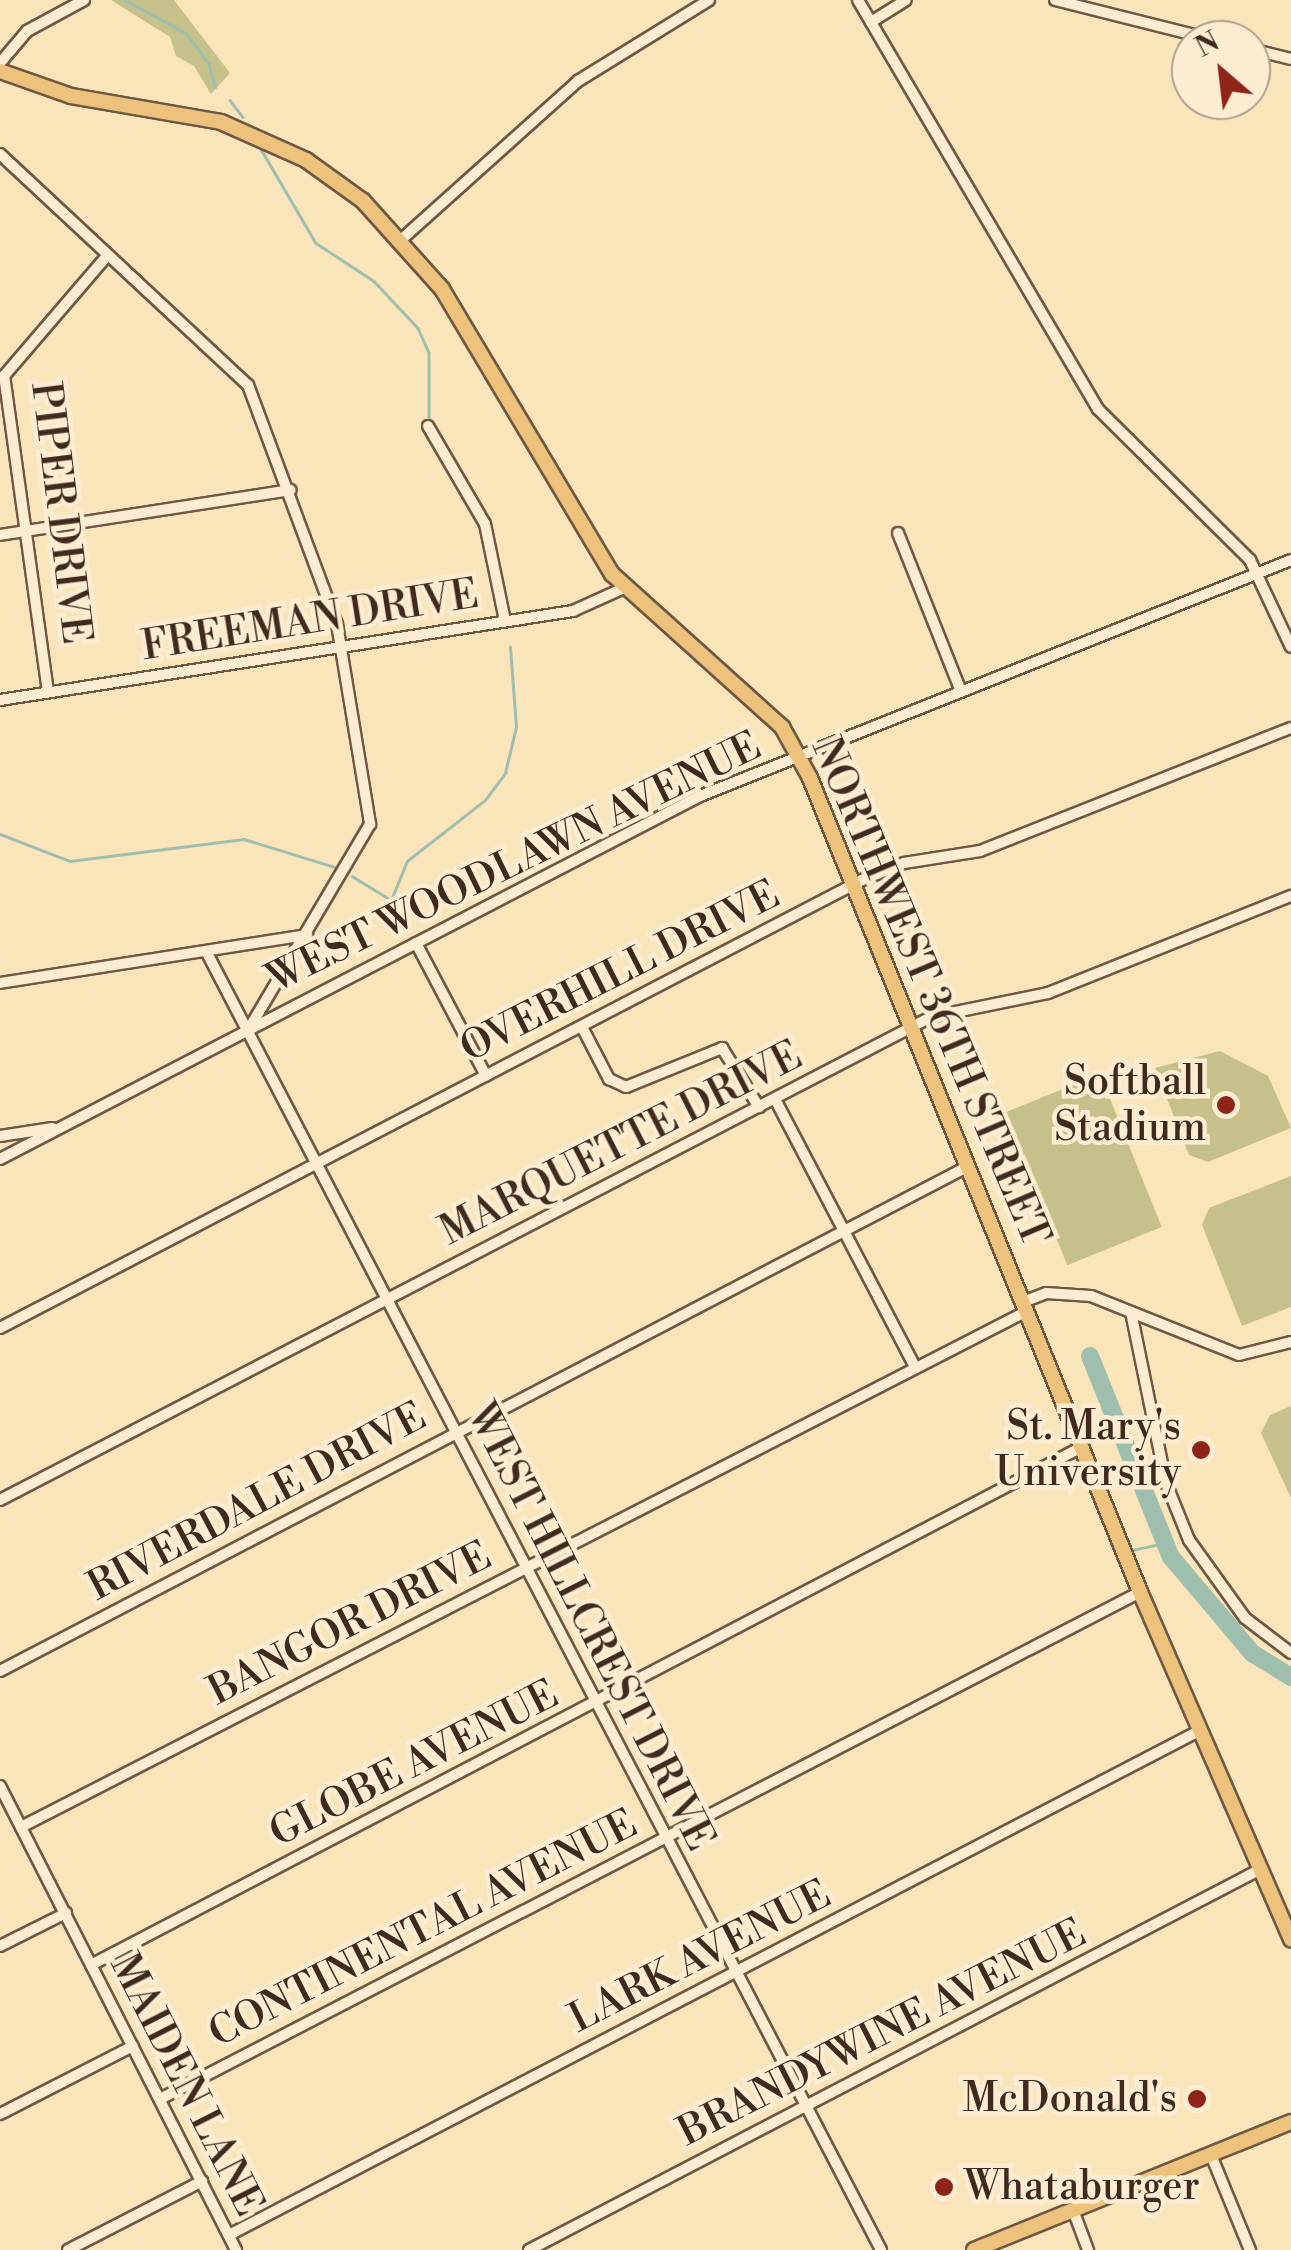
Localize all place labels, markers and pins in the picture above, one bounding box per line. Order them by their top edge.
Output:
place label: Softball Stadium [1054,1058,1206,1152]
marker: Softball Stadium [1215,1094,1237,1116]
place label: St. Mary's University [995,1403,1181,1497]
marker: St. Mary's University [1190,1439,1212,1461]
place label: McDonald's [963,2075,1177,2123]
marker: McDonald's [1186,2088,1208,2110]
place label: Whataburger [964,2163,1200,2211]
marker: Whataburger [933,2176,955,2198]

